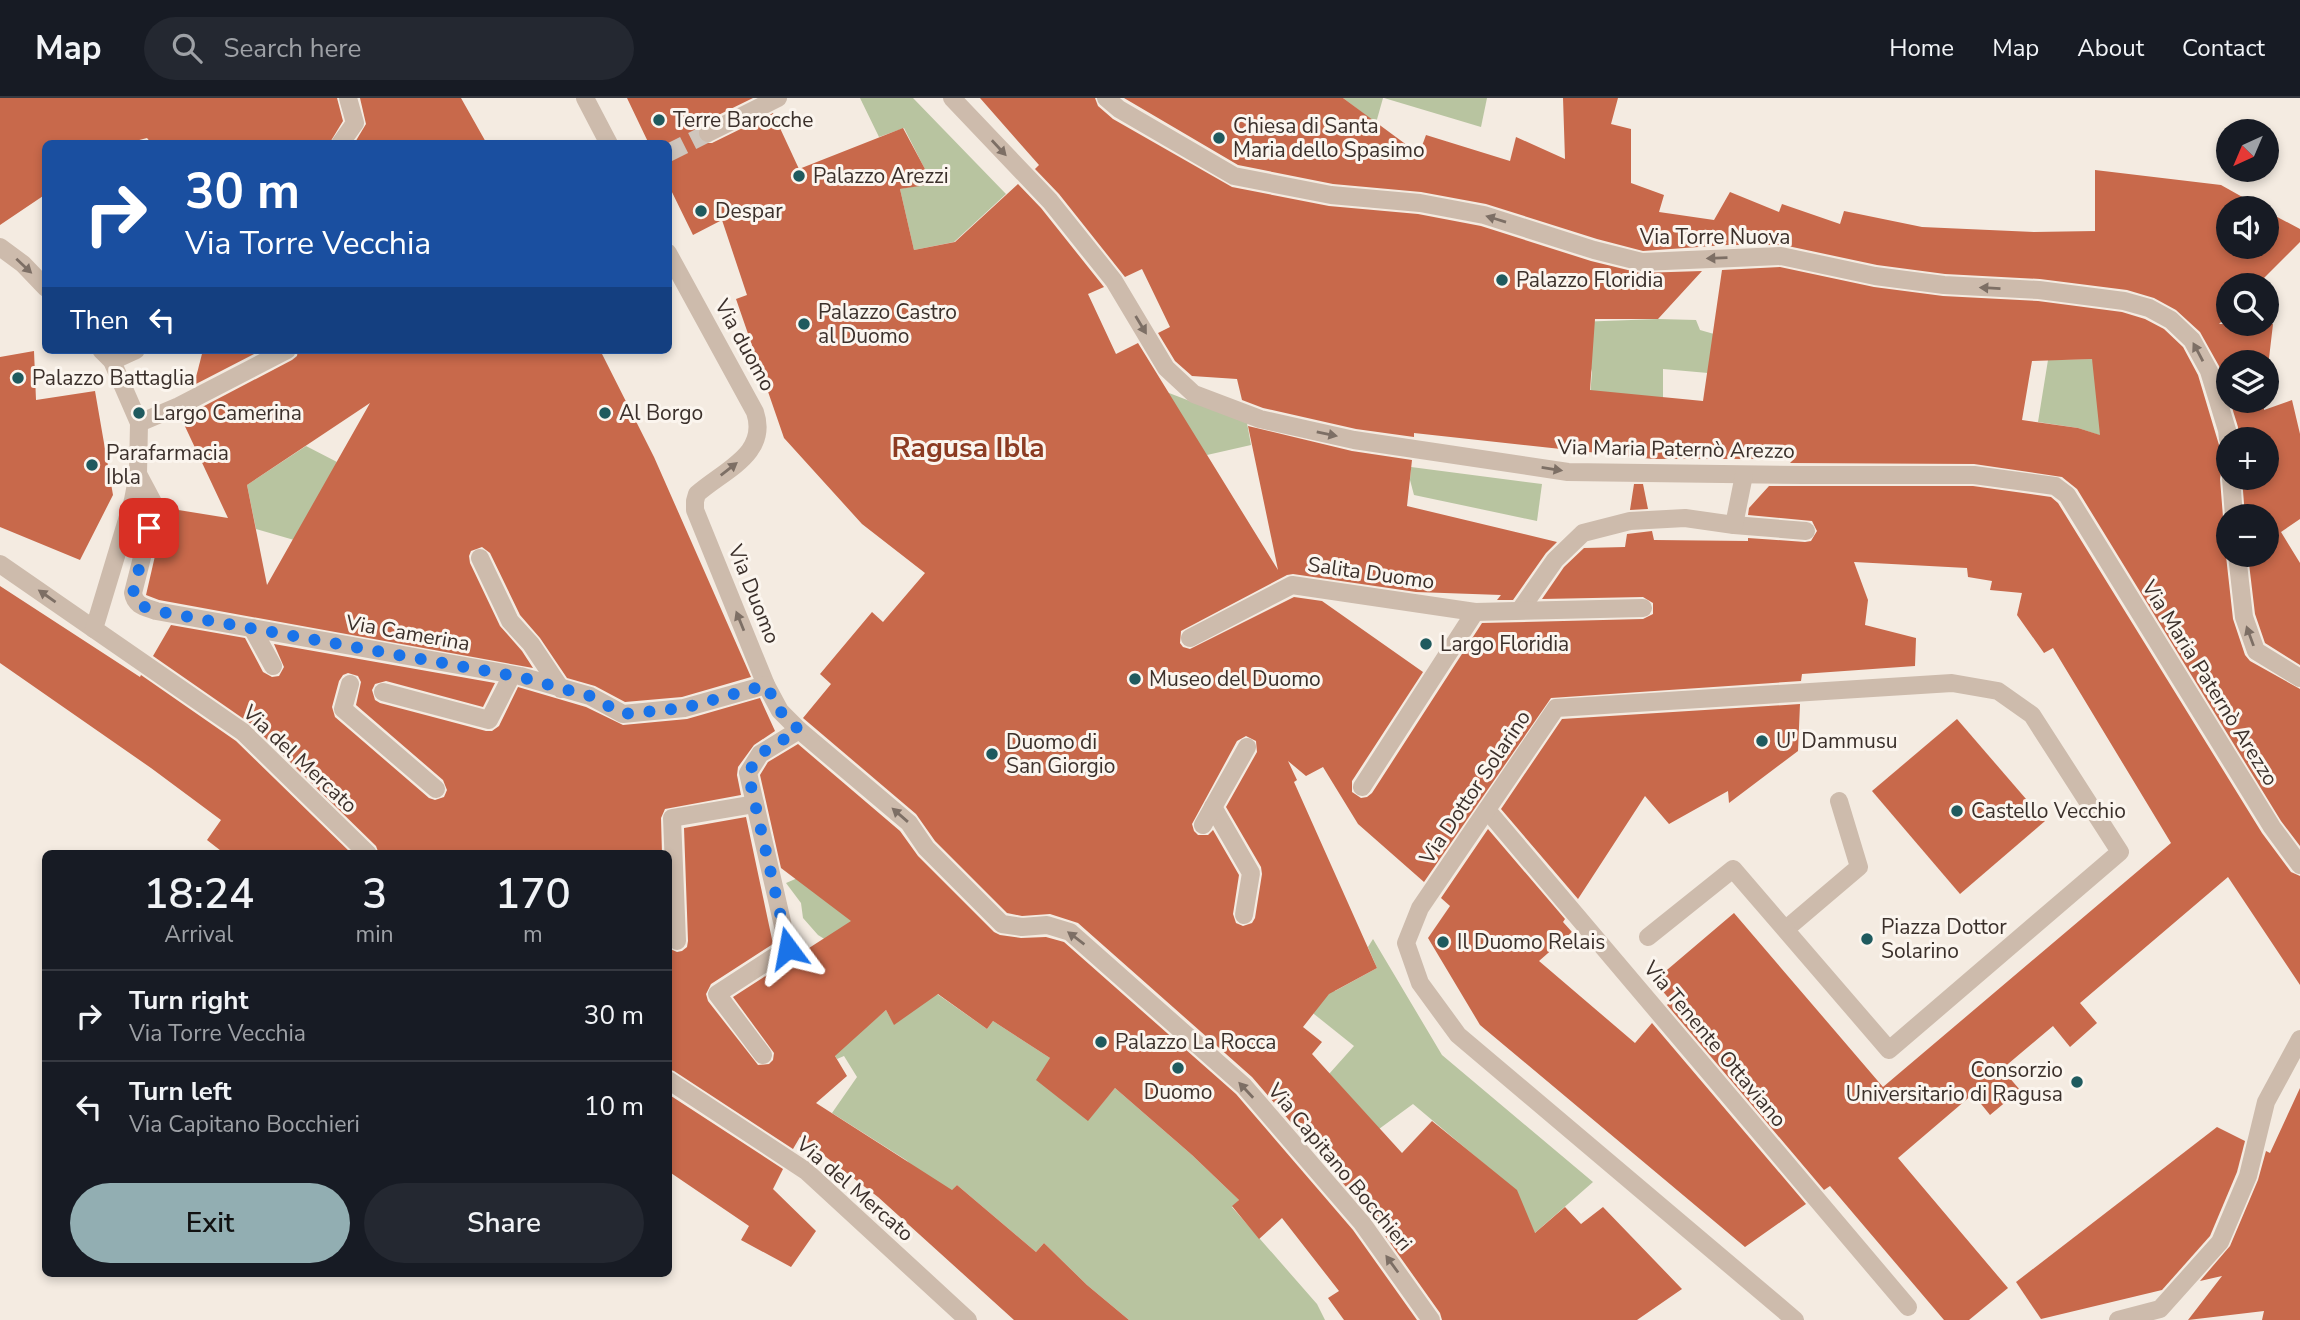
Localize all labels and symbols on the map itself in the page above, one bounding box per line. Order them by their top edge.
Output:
place label: Terre Barocche [673,106,813,134]
marker: Terre Barocche [651,112,667,128]
place label: Chiesa di Santa Maria dello Spasimo [1233,112,1425,164]
north arrow [2216,119,2278,182]
marker: Chiesa di Santa Maria dello Spasimo [1211,130,1227,146]
one-way arrow [991,139,1007,156]
place label: Palazzo Arezzi [813,162,949,190]
marker: Palazzo Arezzi [791,168,807,184]
place label: Despar [715,197,783,225]
marker: Despar [693,203,709,219]
one-way arrow [1485,213,1506,224]
street label: Via Torre Nuova [1639,223,1790,251]
one-way arrow [1706,252,1728,263]
one-way arrow [15,258,32,274]
place label: Palazzo Floridia [1516,266,1664,294]
marker: Palazzo Floridia [1494,272,1510,288]
one-way arrow [1979,282,2001,293]
street label: Via duomo [708,293,782,396]
place label: Palazzo Castro al Duomo [818,298,957,350]
one-way arrow [1134,315,1147,334]
marker: Palazzo Castro al Duomo [796,316,812,332]
one-way arrow [2192,342,2204,362]
place label: Palazzo Battaglia [32,364,195,392]
marker: Palazzo Battaglia [10,370,26,386]
place label: Largo Camerina [153,399,302,427]
place label: Al Borgo [619,399,703,427]
marker: Largo Camerina [131,405,147,421]
marker: Al Borgo [597,405,613,421]
district label: Ragusa Ibla [892,429,1044,467]
one-way arrow [1316,429,1338,440]
street label: Via Maria Paternò Arezzo [1556,433,1795,465]
place label: Parafarmacia Ibla [106,439,229,491]
marker: Parafarmacia Ibla [84,457,100,473]
one-way arrow [720,462,738,477]
one-way arrow [1541,464,1563,475]
pin [119,498,179,558]
street label: Via Duomo [721,539,787,648]
street label: Salita Duomo [1306,550,1436,596]
street label: Via Maria Paternò Arezzo [2135,574,2285,791]
one-way arrow [38,589,56,603]
street label: Via Camerina [343,608,472,658]
one-way arrow [734,611,745,632]
one-way arrow [2244,625,2255,646]
place label: Largo Floridia [1440,630,1569,658]
marker: Largo Floridia [1418,636,1434,652]
place label: Museo del Duomo [1149,665,1321,693]
marker: Museo del Duomo [1127,671,1143,687]
street label: Via del Mercato [236,698,363,819]
street label: Via Dottor Solarino [1413,705,1537,870]
place label: U' Dammusu [1776,727,1898,755]
place label: Duomo di San Giorgio [1006,728,1115,780]
marker: U' Dammusu [1754,733,1770,749]
marker: Duomo di San Giorgio [984,746,1000,762]
place label: Castello Vecchio [1971,797,2126,825]
marker: Castello Vecchio [1949,803,1965,819]
one-way arrow [891,807,909,823]
position arrow [751,911,825,985]
place label: Piazza Dottor Solarino [1881,913,2007,965]
place label: Il Duomo Relais [1457,928,1605,956]
one-way arrow [1068,931,1086,946]
marker: Piazza Dottor Solarino [1859,931,1875,947]
marker: Il Duomo Relais [1435,934,1451,950]
street label: Via Tenente Ottaviano [1636,954,1793,1133]
place label: Palazzo La Rocca [1115,1028,1276,1056]
marker: Palazzo La Rocca [1093,1034,1109,1050]
place label: Consorzio Universitario di Ragusa [1846,1056,2063,1108]
marker: Duomo [1170,1060,1186,1076]
marker: Consorzio Universitario di Ragusa [2069,1074,2085,1090]
street label: Via Capitano Bocchieri [1261,1076,1418,1257]
place label: Duomo [1144,1078,1212,1106]
one-way arrow [1238,1081,1254,1099]
street label: Via del Mercato [790,1130,920,1248]
one-way arrow [1385,1255,1399,1273]

